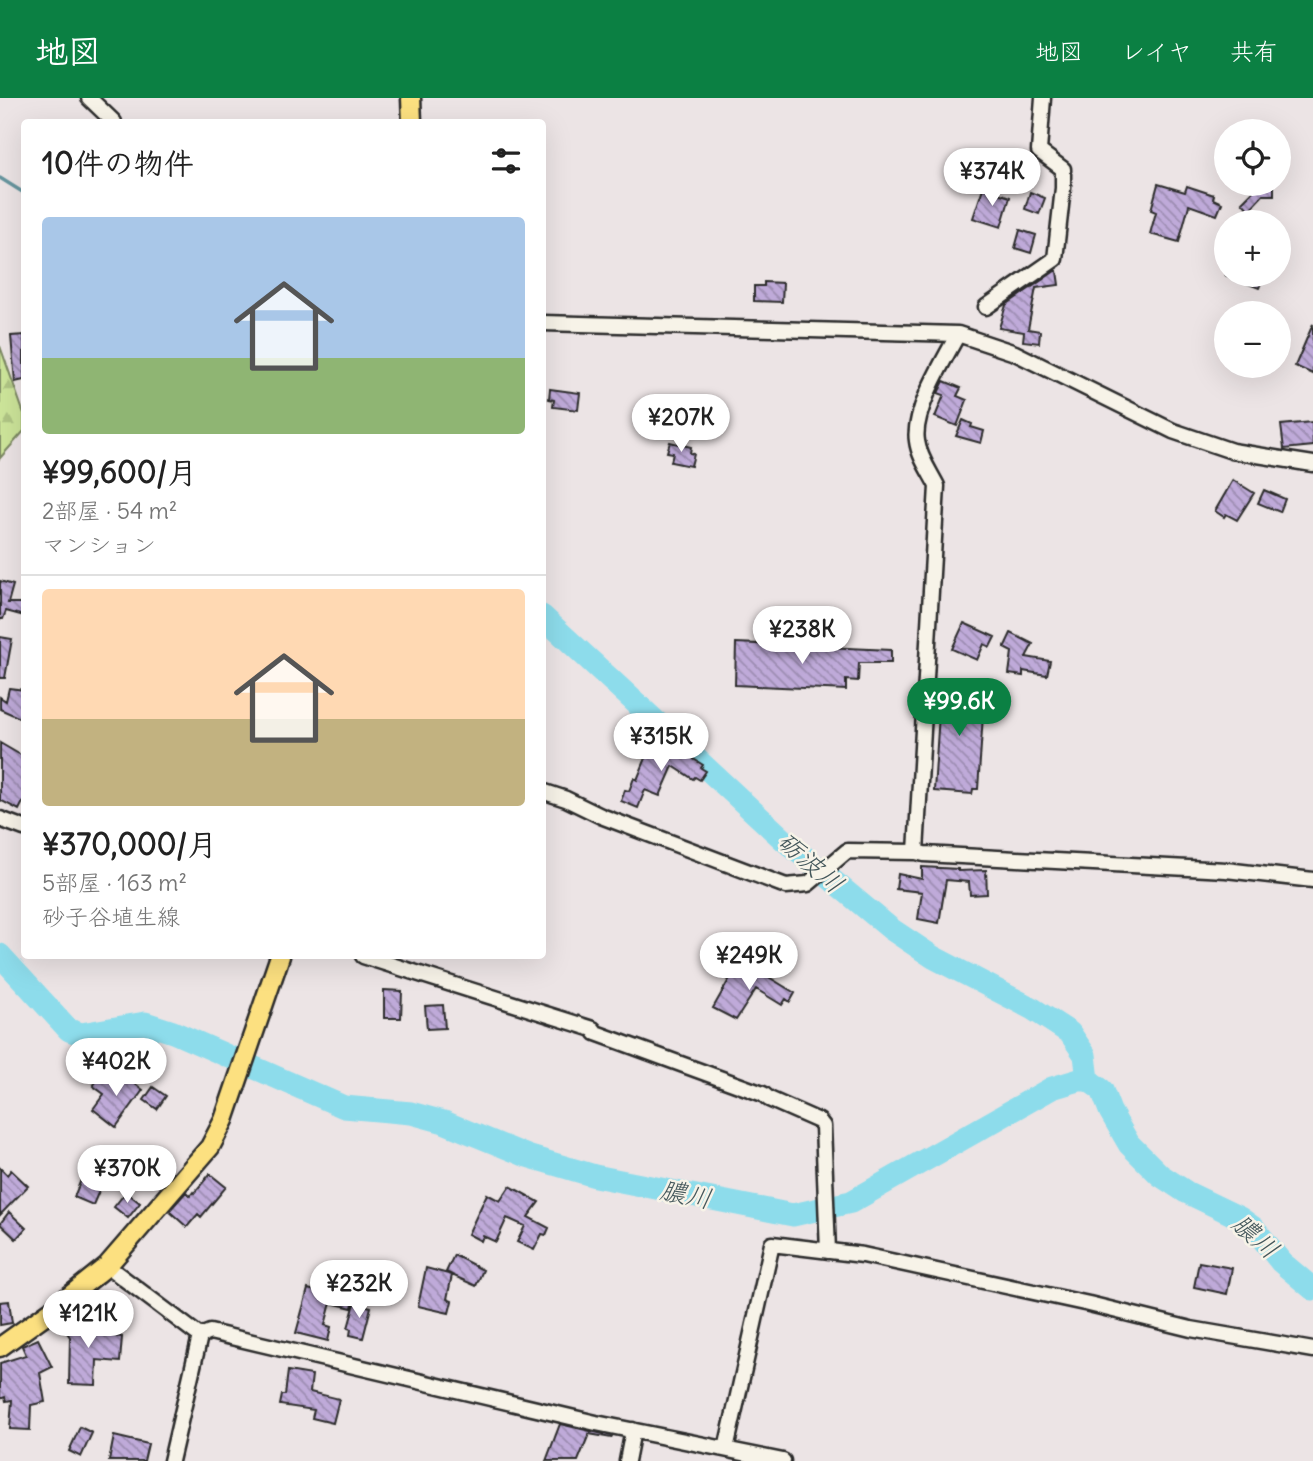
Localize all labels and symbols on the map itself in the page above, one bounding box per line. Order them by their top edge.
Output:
pin: ¥374K [943,148,1041,208]
pin: ¥207K [632,394,730,454]
pin: ¥238K [753,606,851,666]
pin: ¥99.6K [902,678,1016,738]
pin: ¥315K [612,714,710,773]
water label: 砺波川 [771,824,851,900]
pin: ¥249K [700,932,798,992]
pin: ¥402K [67,1038,165,1098]
pin: ¥370K [78,1146,176,1205]
water label: 膿川 [657,1173,715,1215]
water label: 膿川 [1226,1206,1286,1266]
pin: ¥232K [310,1260,408,1320]
pin: ¥121K [39,1290,137,1350]

